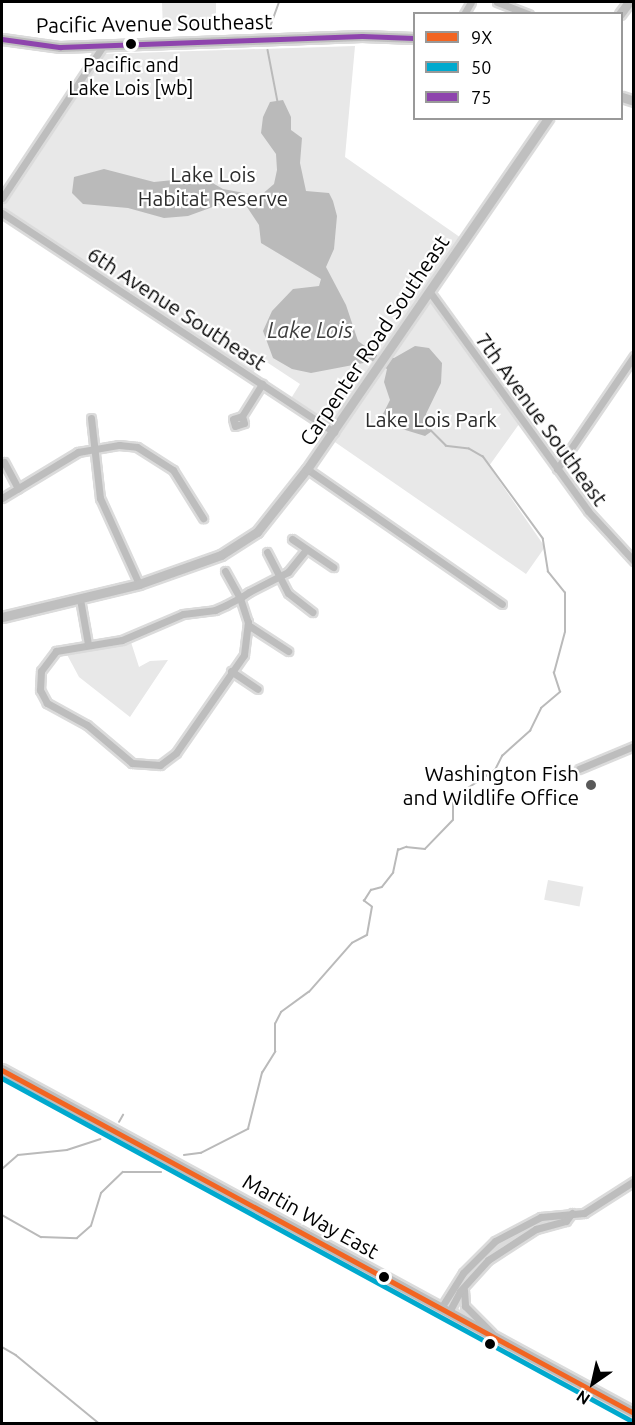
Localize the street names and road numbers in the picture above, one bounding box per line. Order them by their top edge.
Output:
street label: Pacific Avenue Southeast [36,8,272,38]
street label: Carpenter Road Southeast [294,230,454,450]
street label: 6th Avenue Southeast [83,241,271,375]
street label: 7th Avenue Southeast [471,328,613,510]
street label: Martin Way East [239,1168,383,1264]

